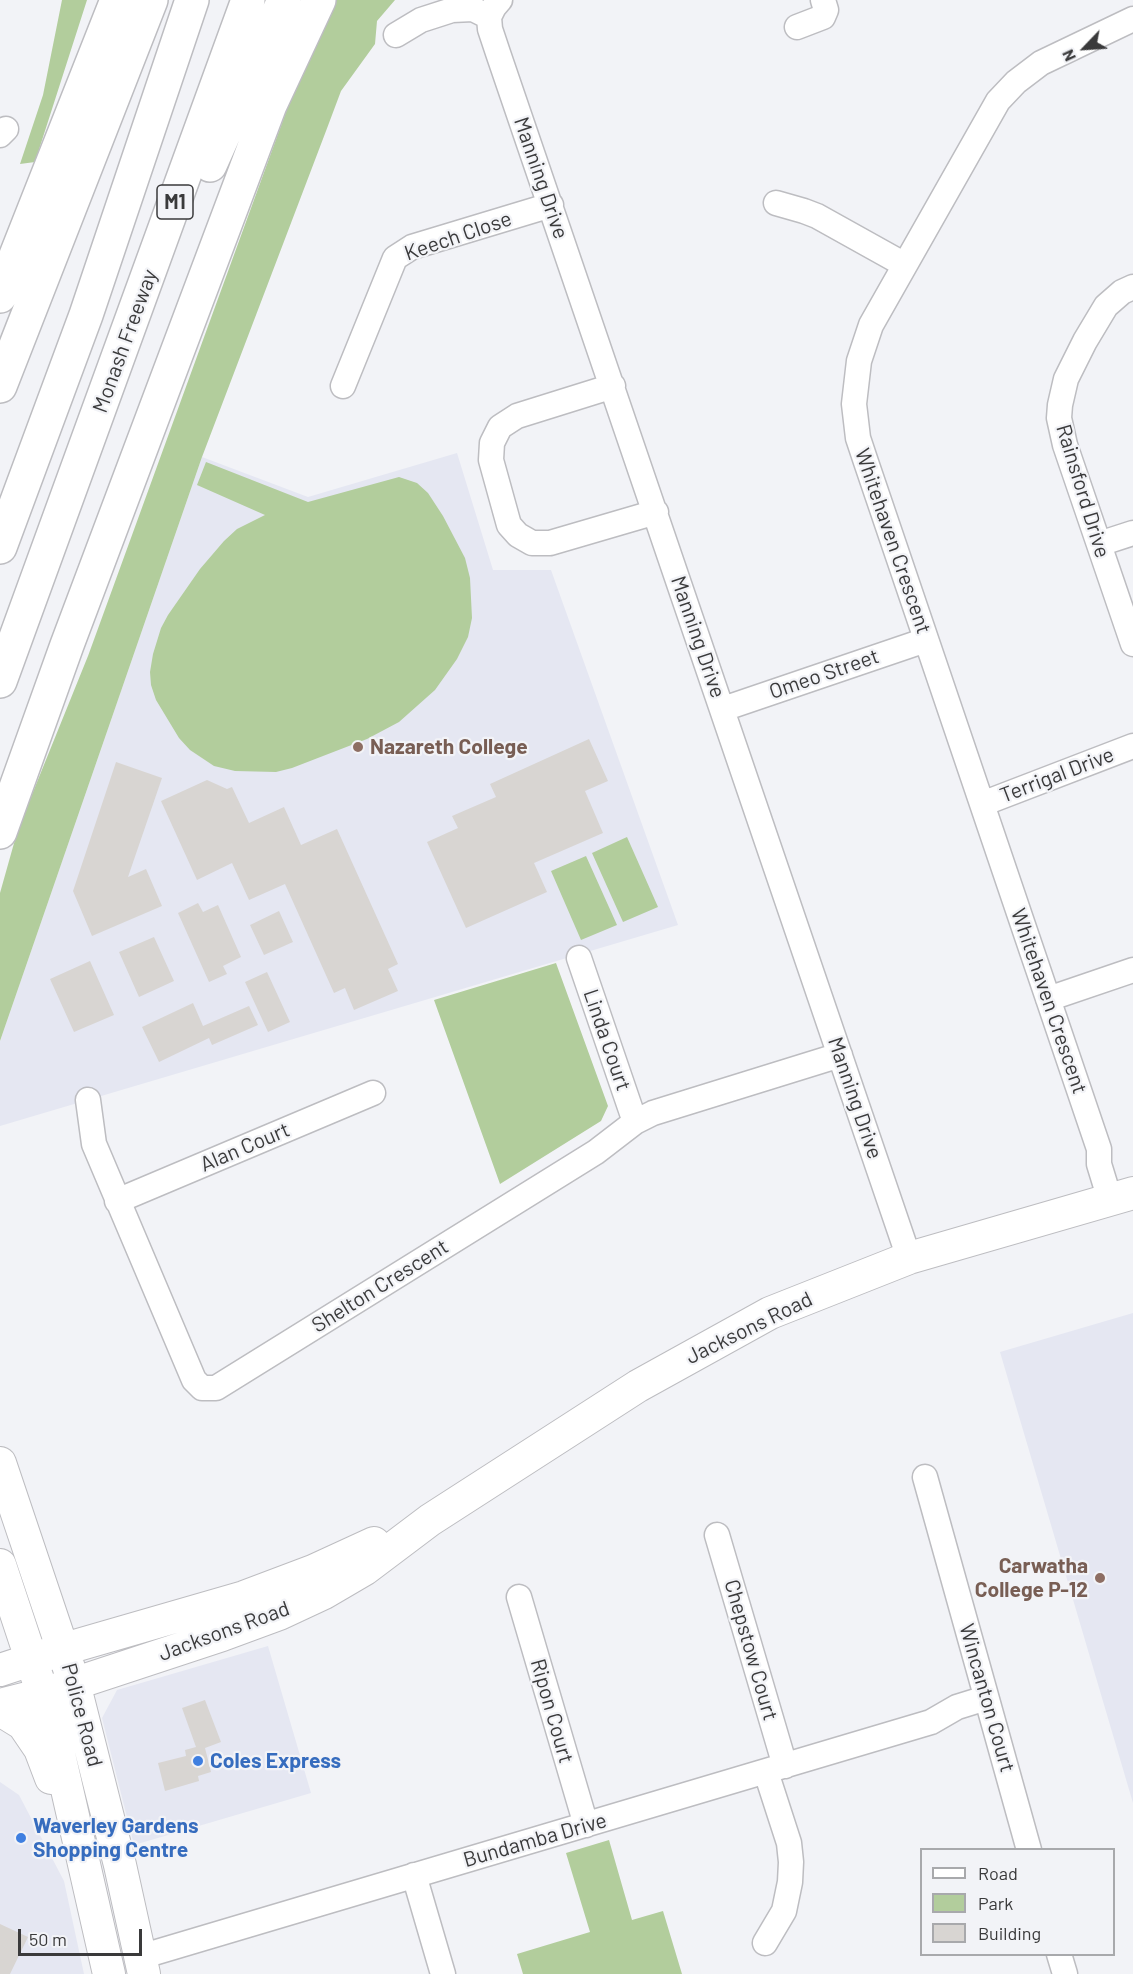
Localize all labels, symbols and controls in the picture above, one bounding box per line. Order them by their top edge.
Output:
north arrow [1055,18,1115,78]
text: N [1057,47,1079,65]
street label: Manning Drive [508,114,574,242]
road number: M1 [157,185,193,219]
street label: Keech Close [401,206,515,266]
street label: Monash Freeway [87,266,163,416]
street label: Rainsford Drive [1051,421,1115,561]
street label: Whitehaven Crescent [849,445,937,637]
street label: Manning Drive [665,573,731,701]
street label: Omeo Street [766,643,882,705]
place label: Nazareth College [370,734,528,760]
marker: Nazareth College [351,740,365,754]
street label: Terrigal Drive [996,742,1118,808]
street label: Whitehaven Crescent [1005,905,1093,1097]
street label: Linda Court [578,986,636,1094]
street label: Manning Drive [822,1034,888,1162]
street label: Alan Court [196,1117,294,1177]
street label: Shelton Crescent [307,1234,453,1338]
street label: Jacksons Road [682,1286,816,1370]
place label: Carwatha College P-12 [975,1553,1088,1603]
marker: Carwatha College P-12 [1093,1571,1107,1585]
street label: Chepstow Court [719,1577,783,1723]
street label: Jacksons Road [155,1596,293,1666]
street label: Wincanton Court [954,1621,1020,1775]
street label: Ripon Court [525,1656,579,1766]
street label: Police Road [56,1660,108,1770]
place label: Coles Express [210,1748,341,1774]
marker: Coles Express [191,1754,205,1768]
street label: Bundamba Drive [460,1807,610,1873]
place label: Waverley Gardens Shopping Centre [33,1813,199,1863]
marker: Waverley Gardens Shopping Centre [14,1831,28,1845]
legend [920,1848,1115,1956]
text: Road [978,1862,1018,1884]
text: Park [978,1892,1013,1914]
scale bar [21,1917,146,1955]
text: Building [978,1922,1041,1944]
text: 50 m [29,1928,67,1950]

